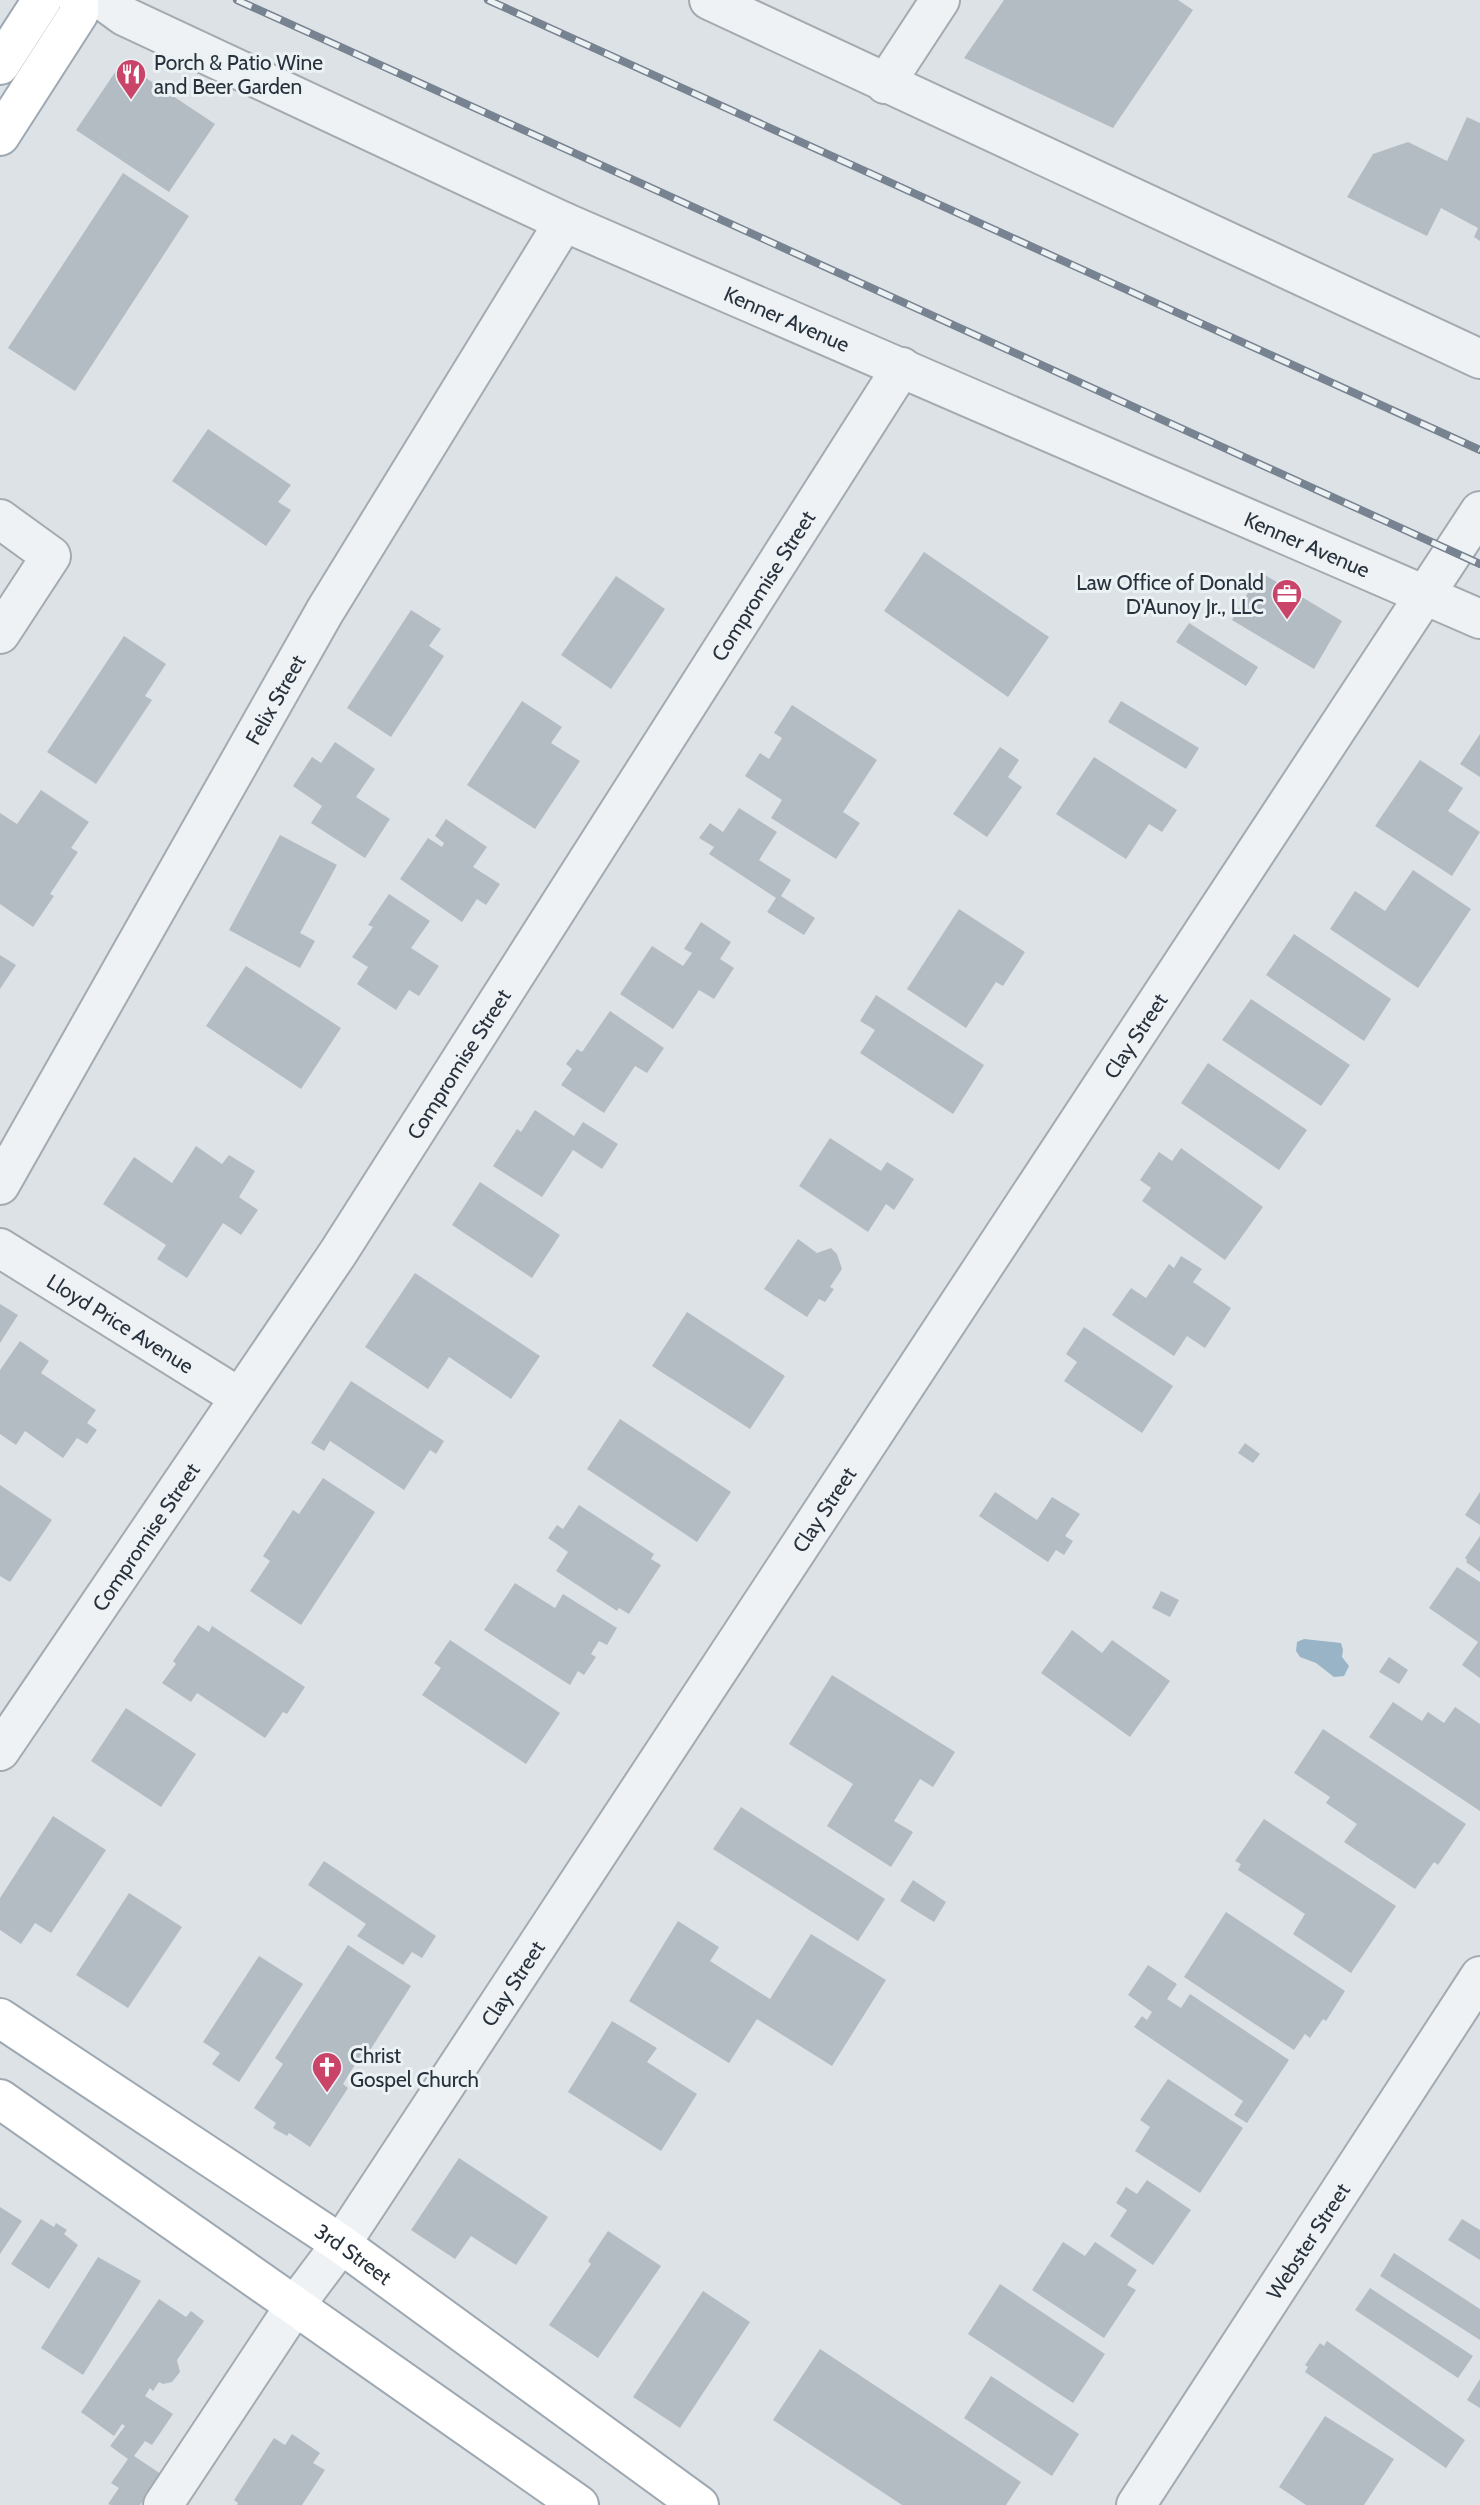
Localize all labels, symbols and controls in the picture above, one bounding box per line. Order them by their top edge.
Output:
place label: Porch & Patio Wine and Beer Garden [154,50,323,99]
restaurant icon: Porch & Patio Wine and Beer Garden [114,57,148,101]
street label: Kenner Avenue [720,280,854,357]
street label: Compromise Street [706,506,820,665]
street label: Kenner Avenue [1241,506,1374,582]
place label: Law Office of Donald D'Aunoy Jr., LLC [1076,570,1264,619]
office icon: Law Office of Donald D'Aunoy Jr., LLC [1270,577,1304,621]
street label: Felix Street [240,650,310,749]
street label: Compromise Street [401,984,515,1144]
street label: Clay Street [1098,988,1172,1083]
street label: Lloyd Price Avenue [43,1268,199,1378]
street label: Compromise Street [86,1458,204,1615]
street label: Clay Street [787,1462,861,1557]
street label: Clay Street [475,1936,549,2031]
place label: Christ Gospel Church [350,2043,479,2092]
church icon: Christ Gospel Church [310,2050,344,2094]
street label: Webster Street [1261,2178,1355,2304]
street label: 3rd Street [311,2218,397,2289]

